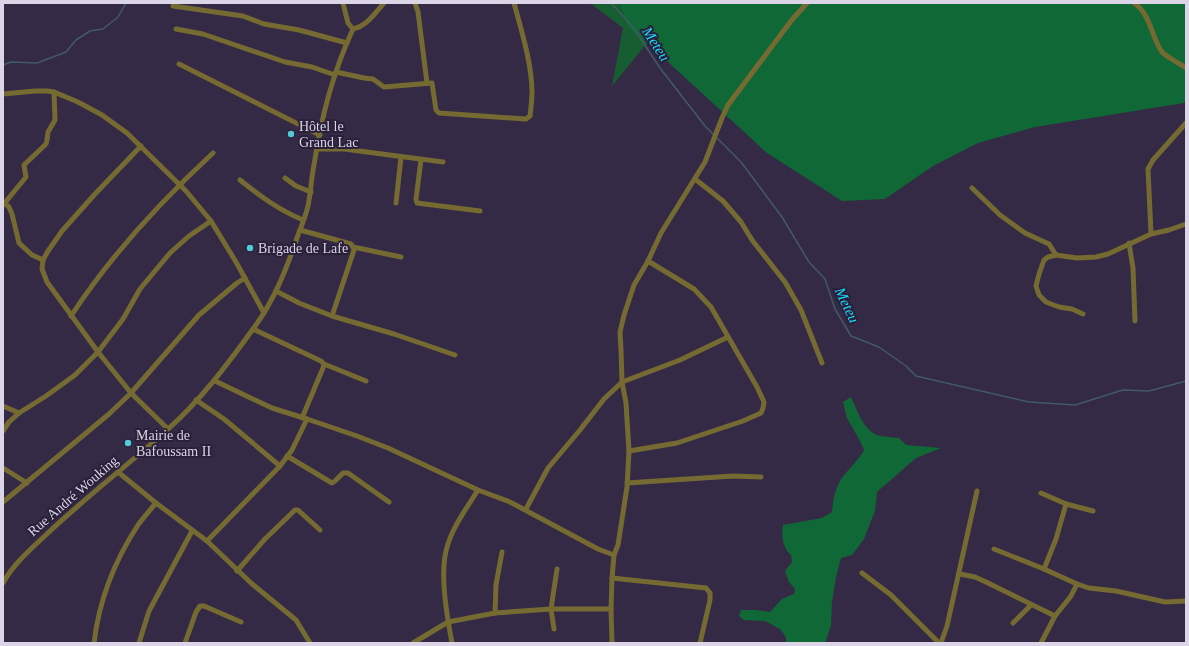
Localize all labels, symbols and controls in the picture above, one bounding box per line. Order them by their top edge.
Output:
water label: Meteu [639,23,673,64]
place label: Hôtel le Grand Lac [299,119,358,150]
marker: Hôtel le Grand Lac [286,129,296,139]
place label: Brigade de Lafe [258,241,348,256]
marker: Brigade de Lafe [245,243,255,253]
water label: Meteu [831,284,862,325]
place label: Mairie de Bafoussam II [136,428,211,459]
marker: Mairie de Bafoussam II [123,438,133,448]
street label: Rue André Wouking [25,453,121,539]

